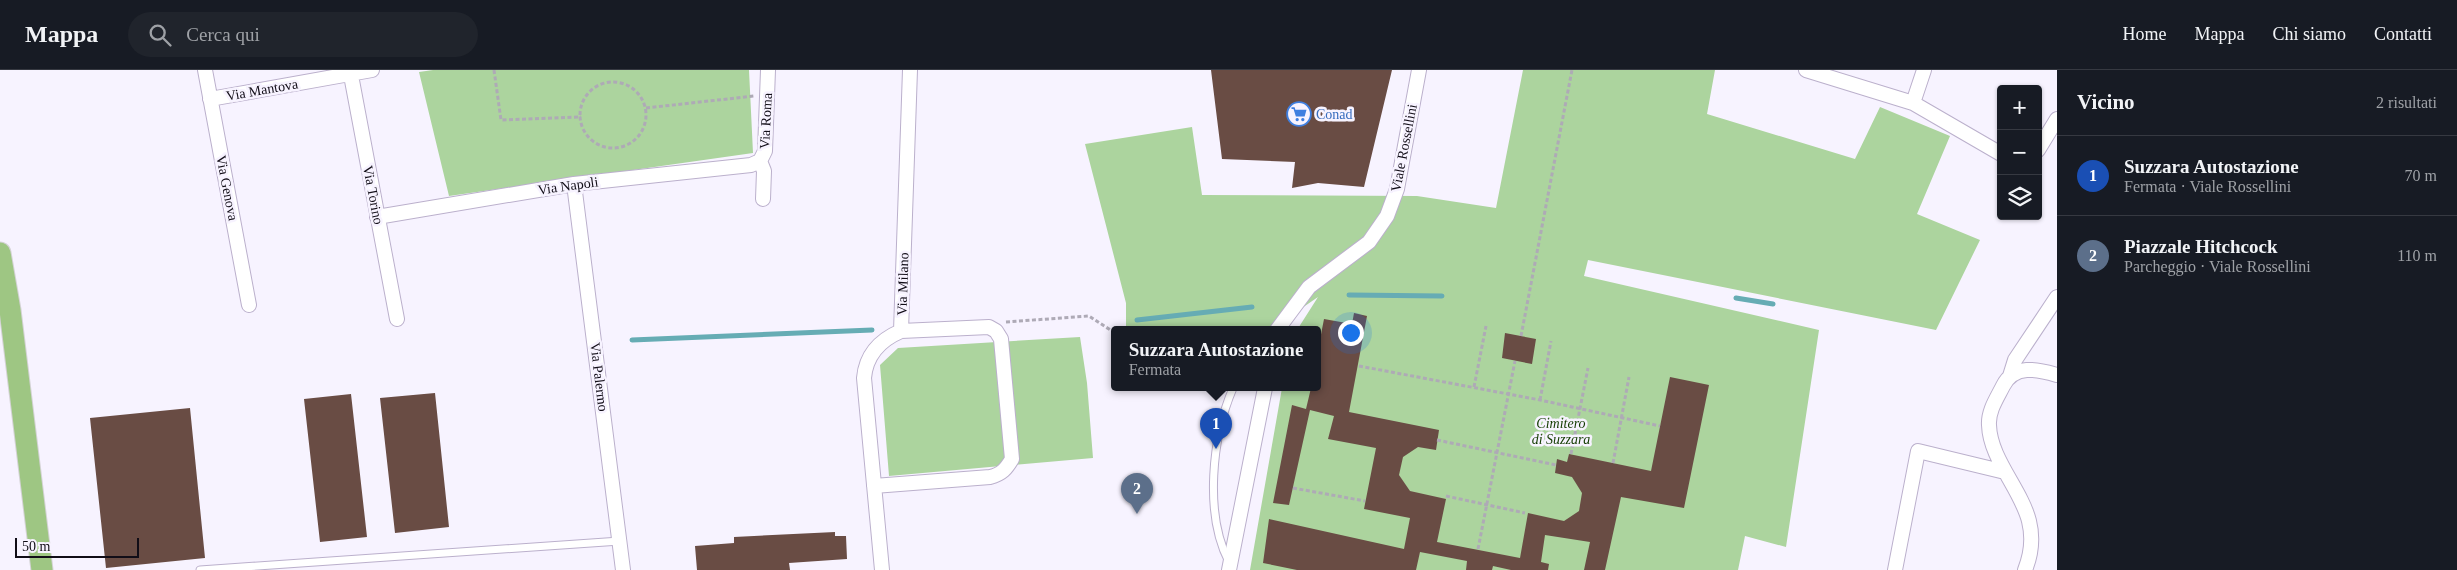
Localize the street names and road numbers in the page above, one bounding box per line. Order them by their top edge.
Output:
street label: Via Mantova [225,76,300,104]
street label: Via Roma [757,92,775,150]
street label: Viale Rossellini [1388,103,1420,193]
street label: Via Genova [213,154,241,223]
street label: Via Torino [360,164,386,226]
street label: Via Napoli [537,174,599,198]
street label: Via Milano [894,252,912,316]
street label: Via Palermo [587,342,611,412]

